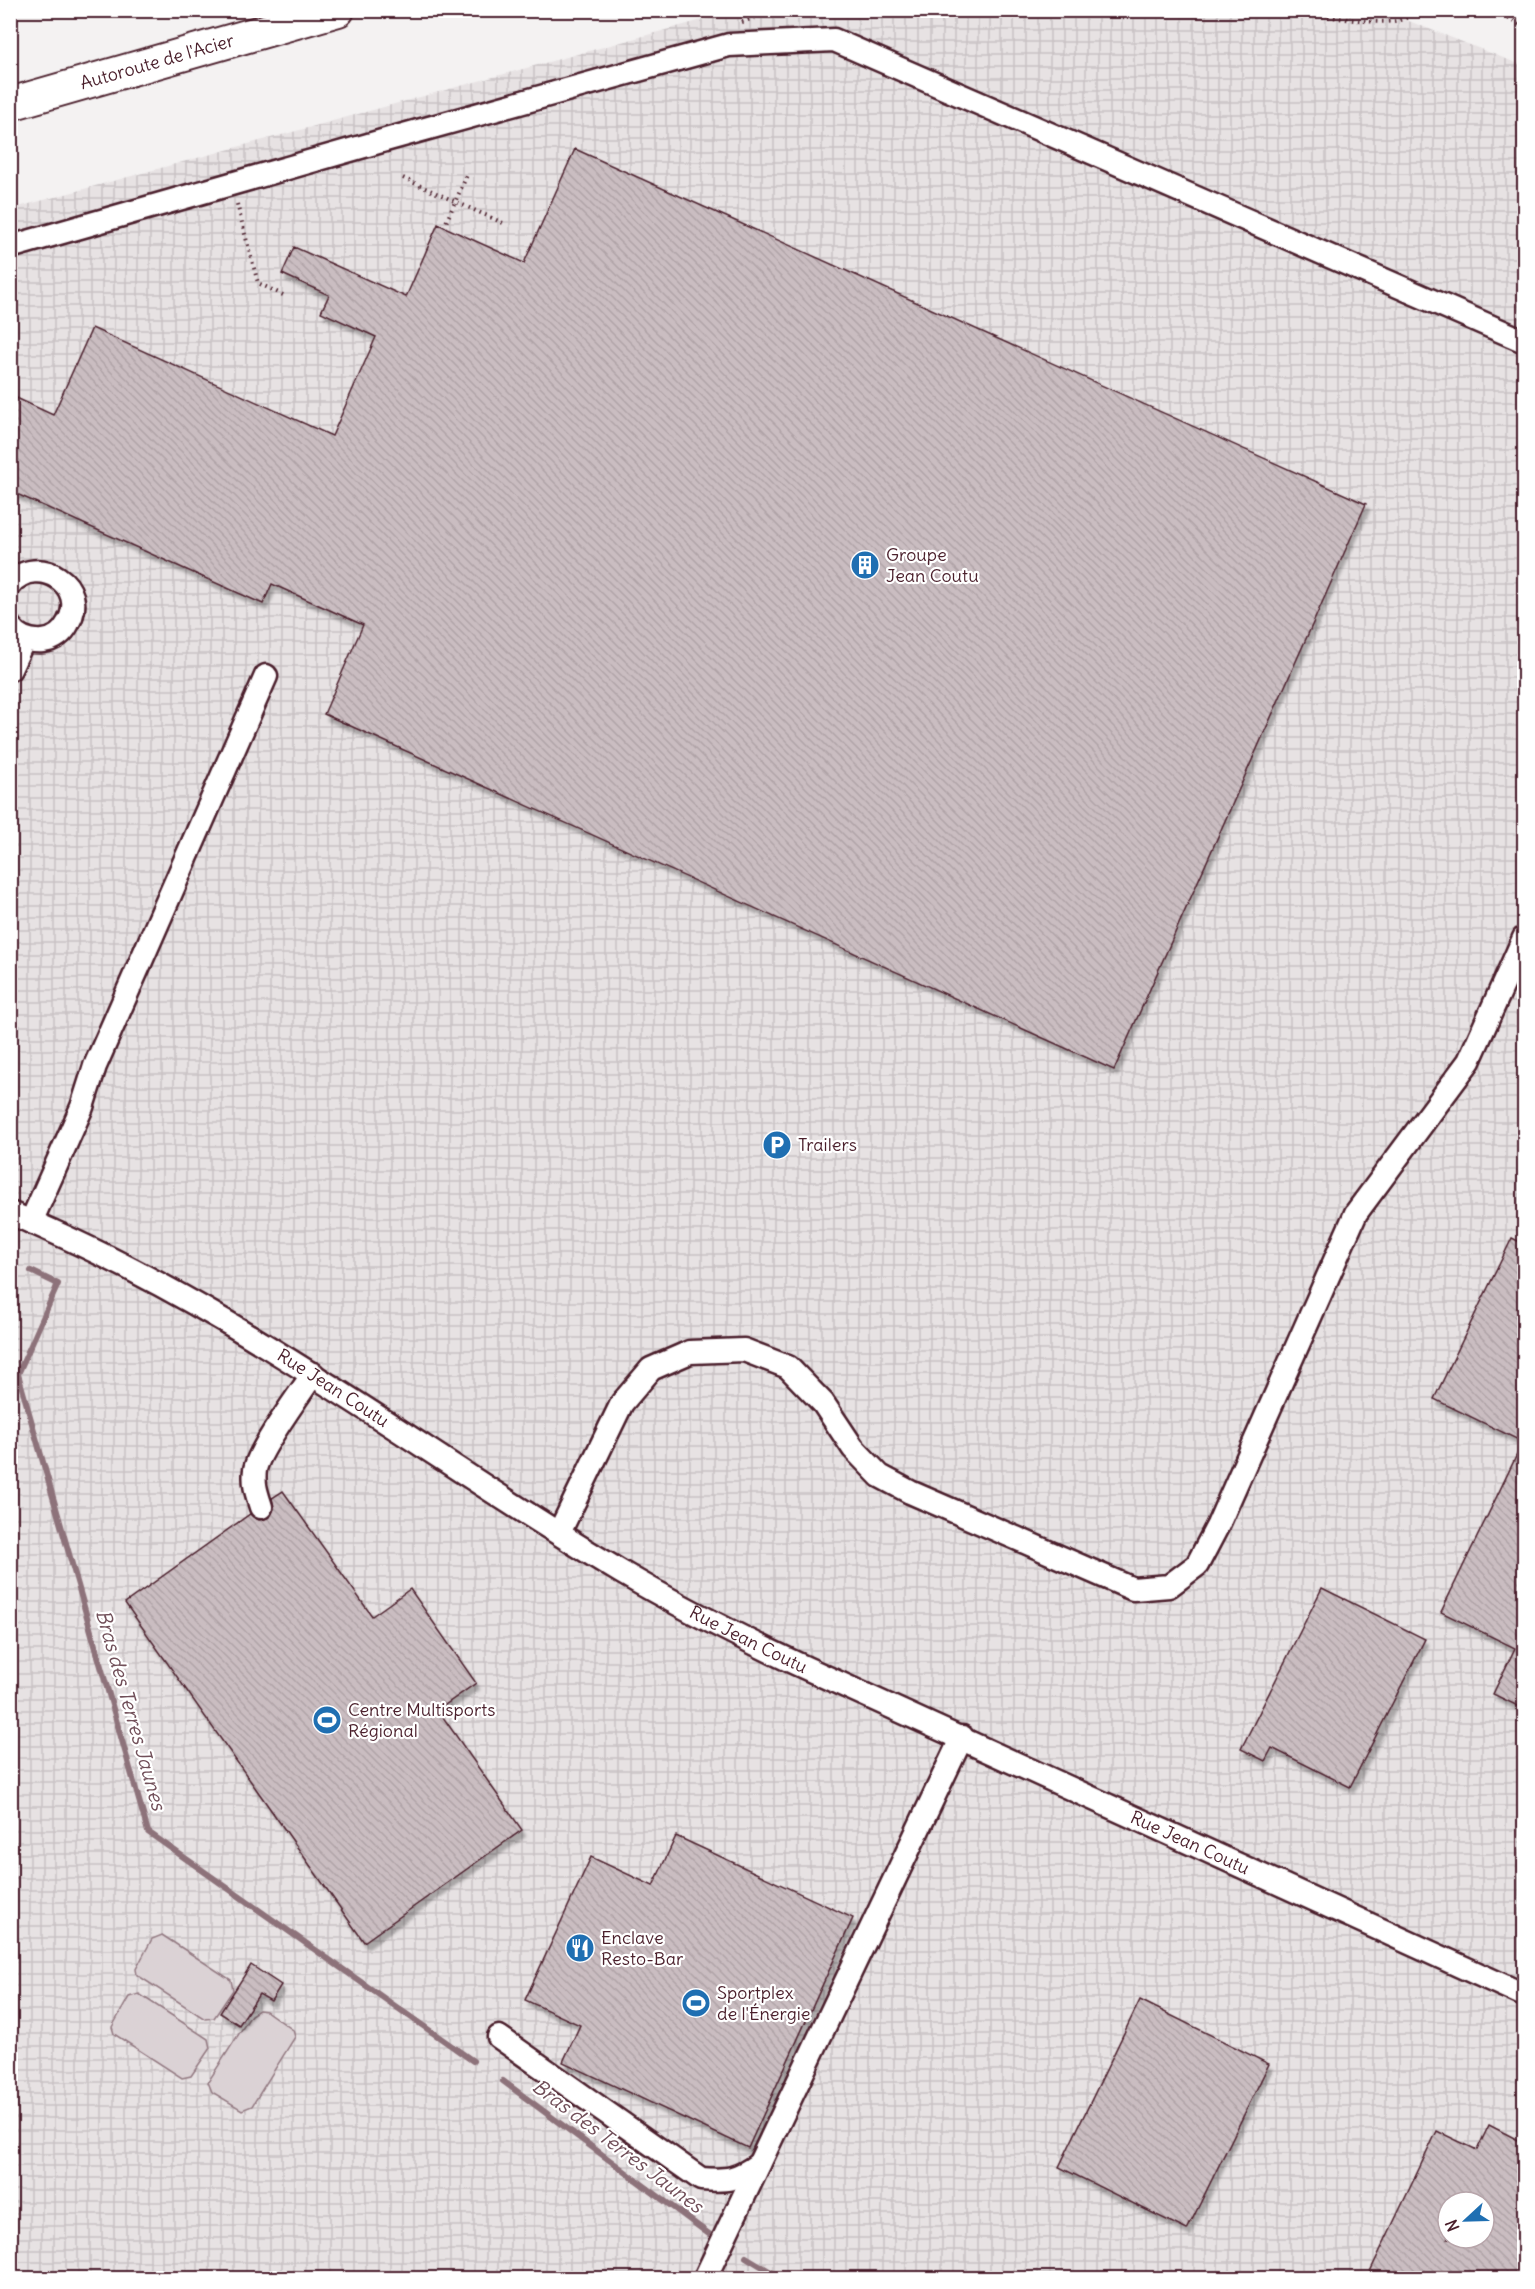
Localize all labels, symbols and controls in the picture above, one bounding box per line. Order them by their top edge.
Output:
street label: Autoroute de l'Acier [77,28,237,94]
place label: Groupe Jean Coutu [886,543,979,587]
building icon: Groupe Jean Coutu [849,549,881,581]
parking icon: Trailers [761,1129,793,1161]
place label: Trailers [798,1133,857,1156]
street label: Rue Jean Coutu [273,1343,394,1432]
street label: Rue Jean Coutu [686,1600,811,1678]
water label: Bras des Terres Jaunes [91,1607,173,1815]
place label: Centre Multisports Régional [348,1698,496,1742]
sports icon: Centre Multisports Régional [311,1704,343,1736]
street label: Rue Jean Coutu [1127,1805,1253,1879]
place label: Enclave Resto-Bar [601,1926,684,1970]
restaurant icon: Enclave Resto-Bar [564,1932,596,1964]
place label: Sportplex de l'Énergie [717,1981,810,2025]
sports icon: Sportplex de l'Énergie [680,1987,712,2019]
water label: Bras des Terres Jaunes [528,2073,710,2219]
north arrow [1436,2190,1496,2250]
text: N [1441,2217,1463,2234]

